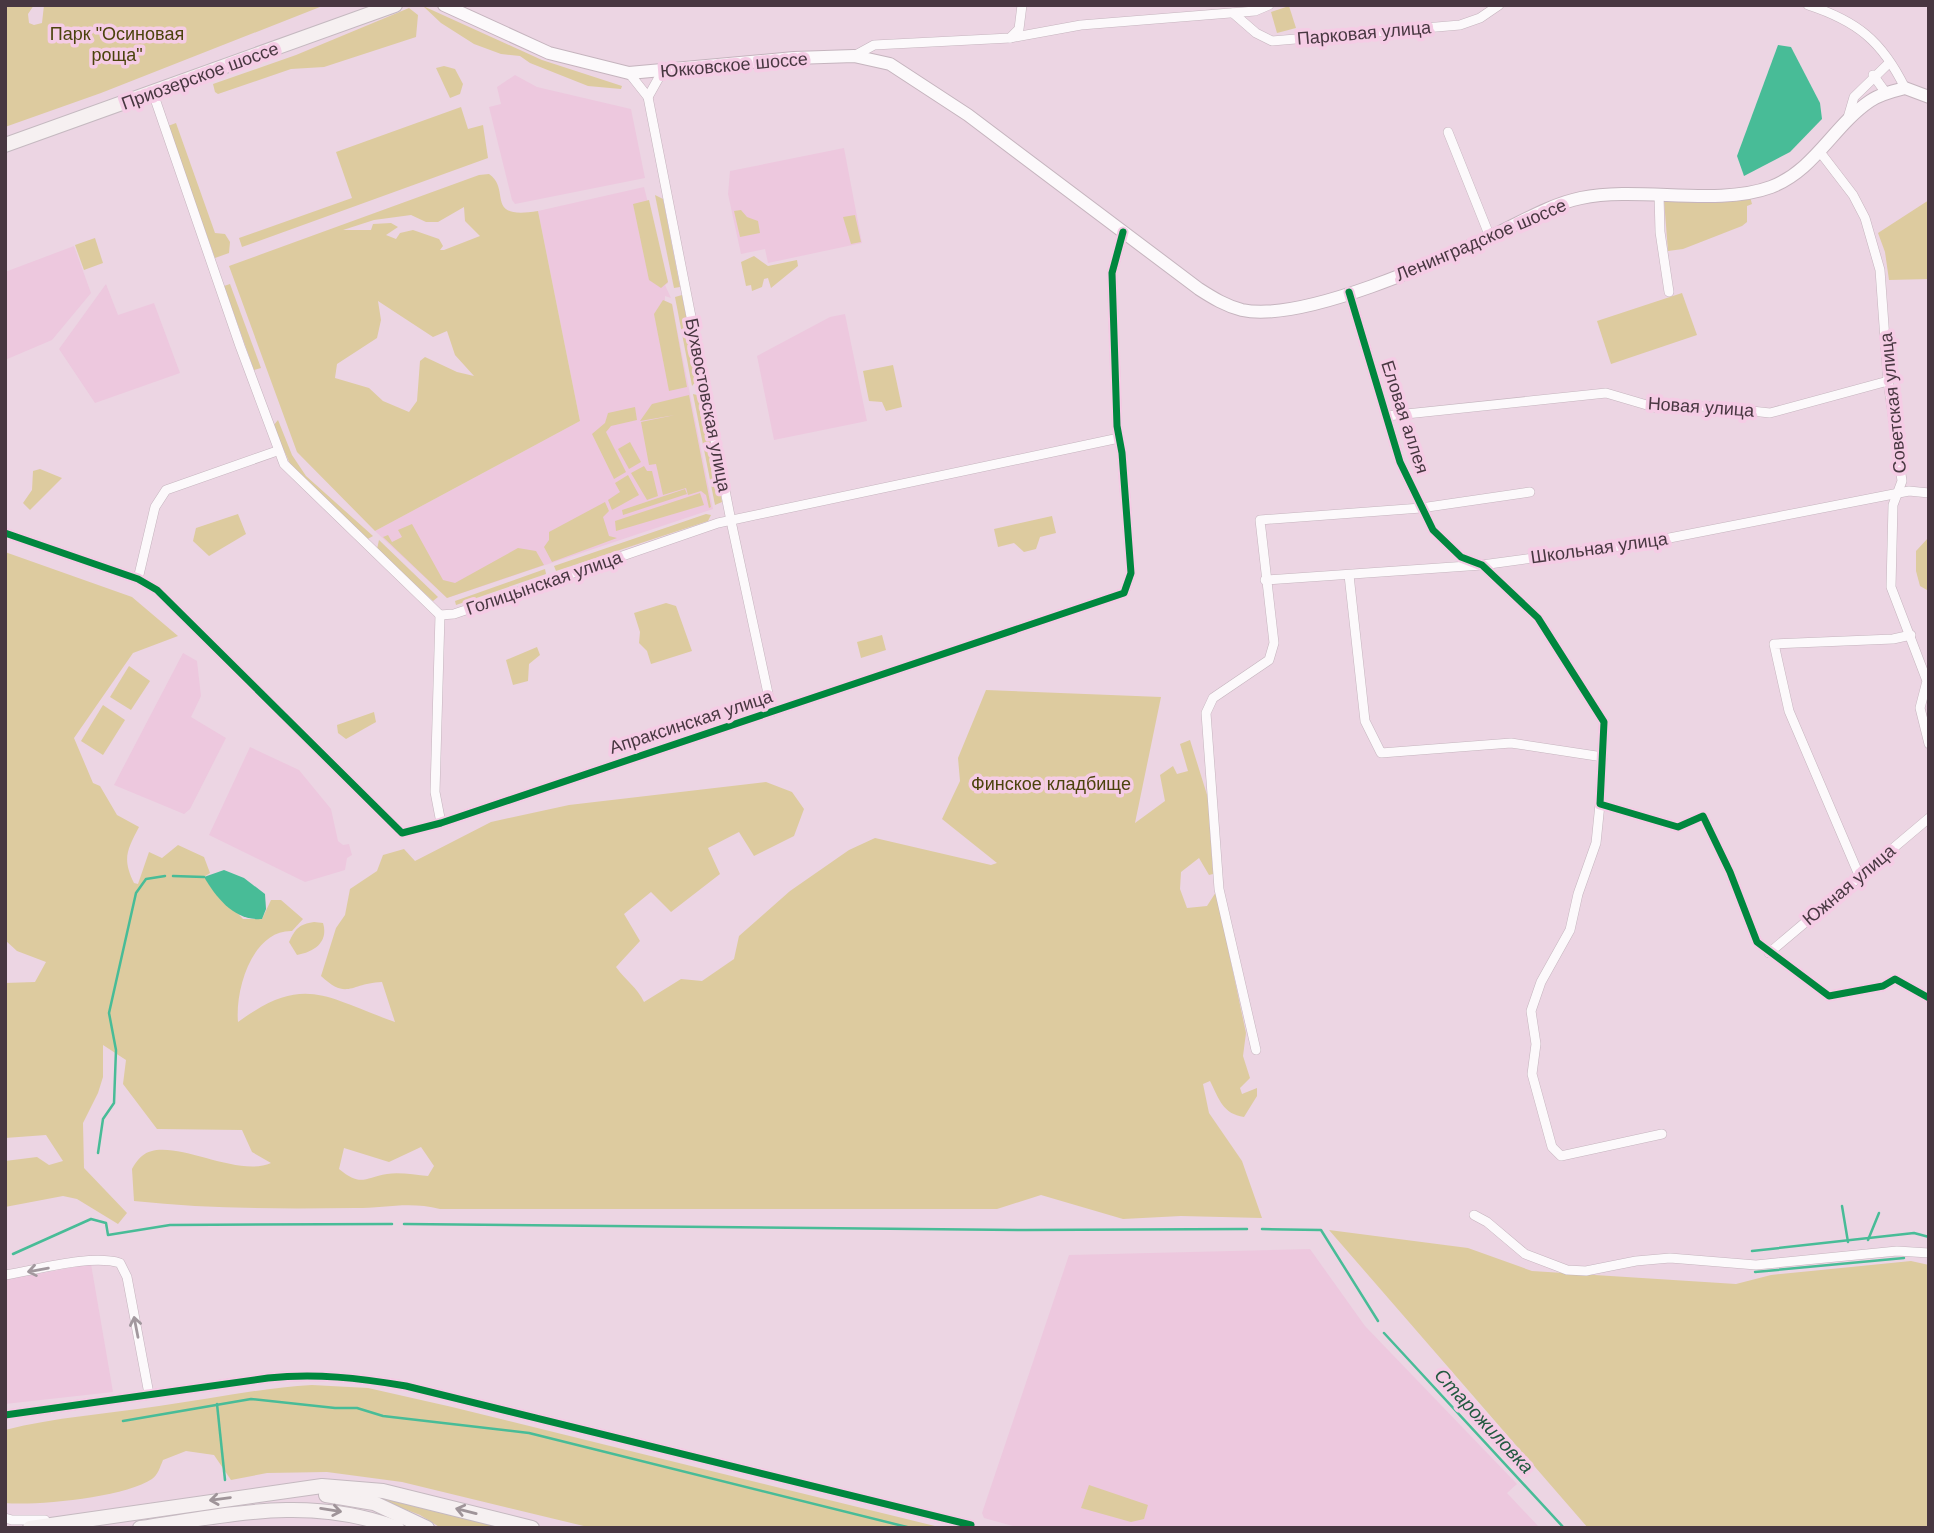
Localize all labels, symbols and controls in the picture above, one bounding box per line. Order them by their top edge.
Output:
street label: Парковая улица [1296,17,1433,49]
park label: Парк "Осиновая роща" [50,24,184,65]
street label: Приозерское шоссе [119,38,281,114]
street label: Юкковское шоссе [659,49,809,81]
street label: Ленинградское шоссе [1393,195,1569,285]
street label: Бухвостовская улица [681,316,735,495]
street label: Советская улица [1876,331,1910,474]
street label: Еловая аллея [1377,358,1433,476]
street label: Новая улица [1647,393,1756,421]
street label: Школьная улица [1529,528,1670,568]
street label: Голицынская улица [463,547,625,619]
street label: Апраксинская улица [607,686,776,758]
park label: Финское кладбище [971,774,1131,794]
street label: Южная улица [1799,840,1900,929]
one-way arrow [27,1263,50,1277]
one-way arrow [129,1316,143,1339]
water label: Старожиловка [1430,1364,1538,1478]
one-way arrow [209,1493,232,1506]
one-way arrow [319,1504,341,1517]
one-way arrow [456,1504,478,1517]

